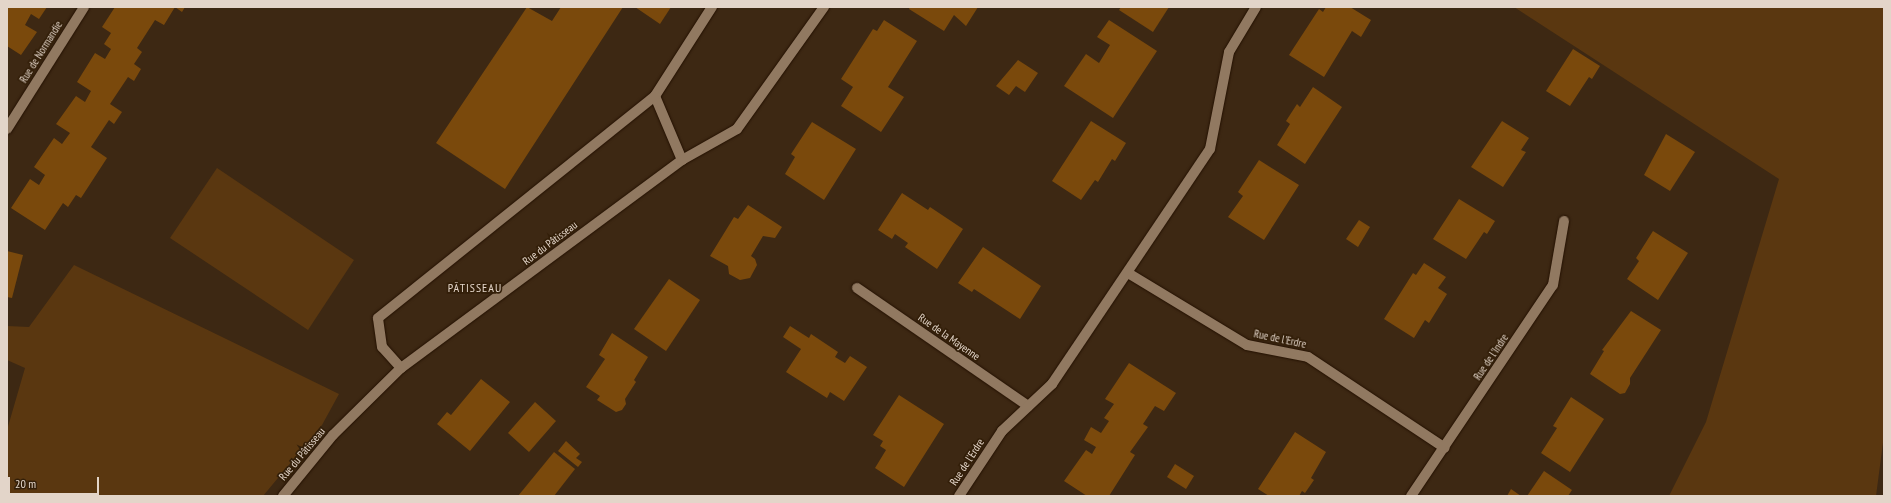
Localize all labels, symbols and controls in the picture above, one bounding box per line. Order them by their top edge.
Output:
street label: Rue de Normandie [17,19,65,85]
street label: Rue du Pâtisseau [520,218,580,268]
district label: PÂTISSEAU [448,281,502,295]
street label: Rue de la Mayenne [916,311,982,363]
street label: Rue de l'Erdre [1253,327,1307,351]
street label: Rue de l'Indre [1471,331,1511,383]
street label: Rue du Pâtisseau [276,425,328,483]
street label: Rue de l'Erdre [947,436,987,488]
scale bar [10,469,101,495]
text: 20 m [15,476,36,491]

